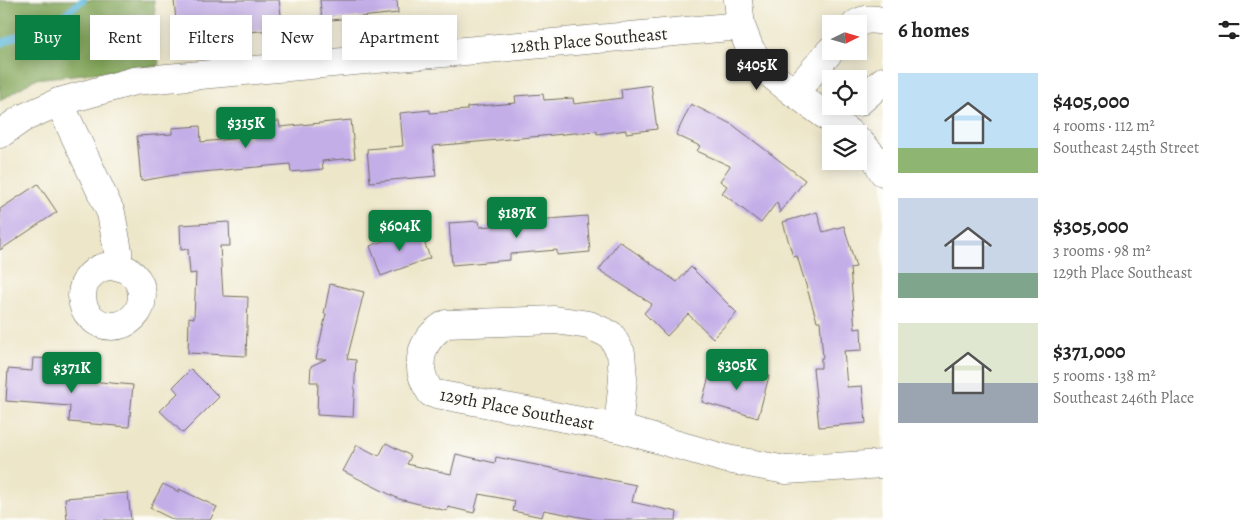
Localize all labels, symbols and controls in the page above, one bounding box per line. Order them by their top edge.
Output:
chip: Buy [15,15,80,60]
chip: Rent [90,15,160,60]
chip: Filters [170,15,252,60]
chip: New [262,15,332,60]
chip: Apartment [342,15,457,60]
north arrow [822,15,868,60]
map controls [822,15,867,170]
text: 6 homes [898,16,970,44]
icon: filters [1215,16,1243,44]
street label: 128th Place Southeast [510,21,668,59]
pin: $405K [722,48,792,91]
text: $405K [737,54,777,76]
button: locate [822,70,867,115]
text: $405,000 [1053,87,1130,115]
icon: home [938,93,998,153]
pin: $315K [211,106,281,149]
text: $315K [227,112,265,134]
text: 4 rooms · 112 m² [1053,115,1155,137]
button: layers [822,125,867,170]
text: Southeast 245th Street [1053,137,1199,159]
pin: $187K [482,196,552,239]
text: $187K [498,202,536,224]
pin: $604K [365,210,435,252]
text: $305,000 [1053,212,1129,240]
text: $604K [379,215,421,237]
icon: home [938,218,998,278]
text: 3 rooms · 98 m² [1053,240,1151,262]
text: 129th Place Southeast [1053,262,1192,284]
text: $371,000 [1053,337,1126,365]
icon: home [938,343,998,403]
pin: $305K [702,348,772,391]
pin: $371K [37,352,107,394]
text: $305K [717,354,757,376]
text: $371K [53,357,91,379]
text: 5 rooms · 138 m² [1053,365,1156,387]
street label: 129th Place Southeast [438,382,596,436]
text: Southeast 246th Place [1053,387,1194,409]

